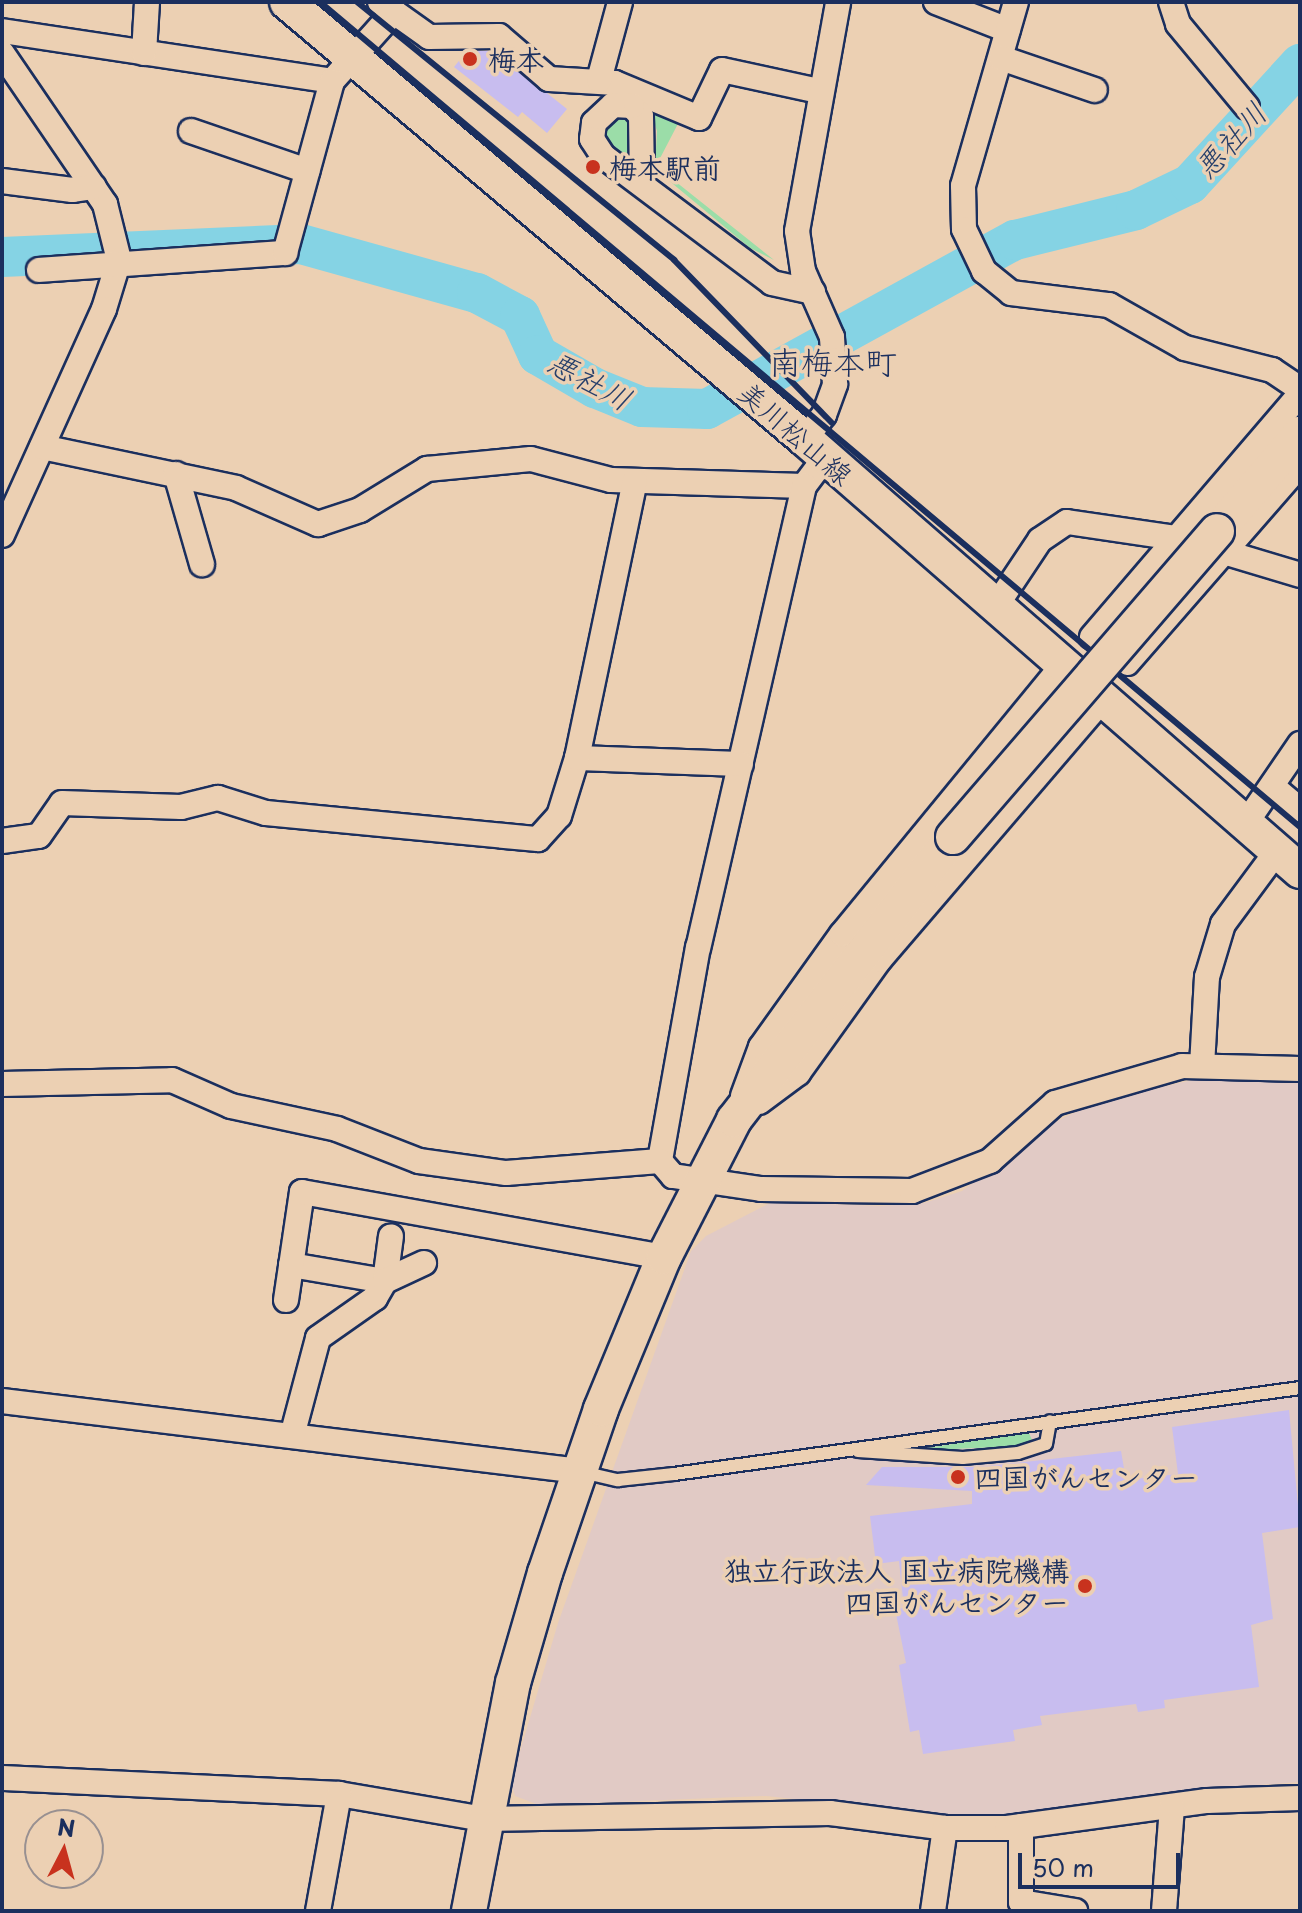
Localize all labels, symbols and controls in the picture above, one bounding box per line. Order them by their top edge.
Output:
place label: 梅本 [488,42,544,76]
marker: 梅本 [459,48,481,70]
water label: 悪社川 [1187,95,1273,185]
place label: 梅本駅前 [609,150,721,184]
marker: 梅本駅前 [584,158,602,176]
district label: 南梅本町 [769,342,897,380]
water label: 悪社川 [542,343,638,417]
street label: 美川松山線 [732,374,860,492]
place label: 四国がんセンター [974,1460,1198,1494]
marker: 四国がんセンター [949,1468,967,1486]
place label: 独立行政法人 国立病院機構 四国がんセンター [724,1553,1069,1619]
marker: 独立行政法人 国立病院機構 四国がんセンター [1076,1577,1094,1595]
north arrow [24,1809,104,1889]
text: N [56,1809,77,1844]
scale bar [1022,1837,1184,1887]
text: 50 m [1032,1849,1094,1885]

